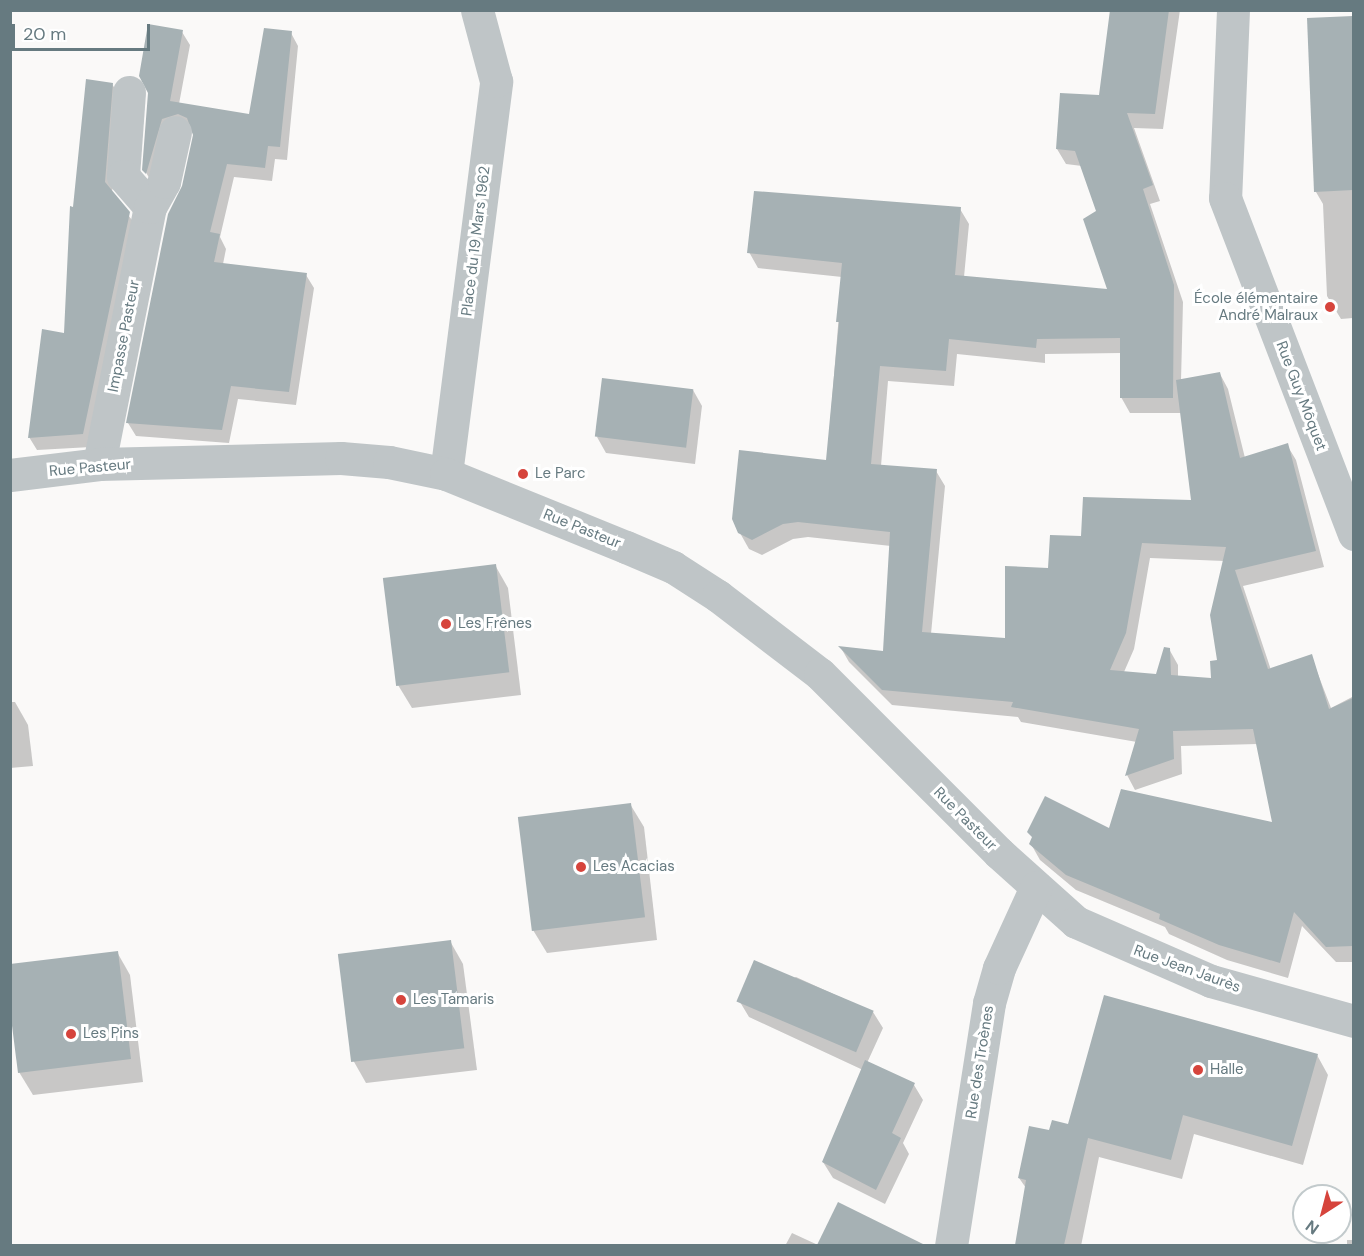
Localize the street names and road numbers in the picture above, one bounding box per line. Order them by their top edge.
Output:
street label: Place du 19 Mars 1962 [458,165,494,317]
street label: Impasse Pasteur [104,278,144,394]
street label: Rue Guy Môquet [1272,339,1330,453]
street label: Rue Pasteur [48,455,132,481]
street label: Rue Pasteur [541,505,623,553]
street label: Rue Pasteur [930,784,1000,854]
street label: Rue Jean Jaurès [1131,941,1243,997]
street label: Rue des Troènes [962,1004,998,1120]

